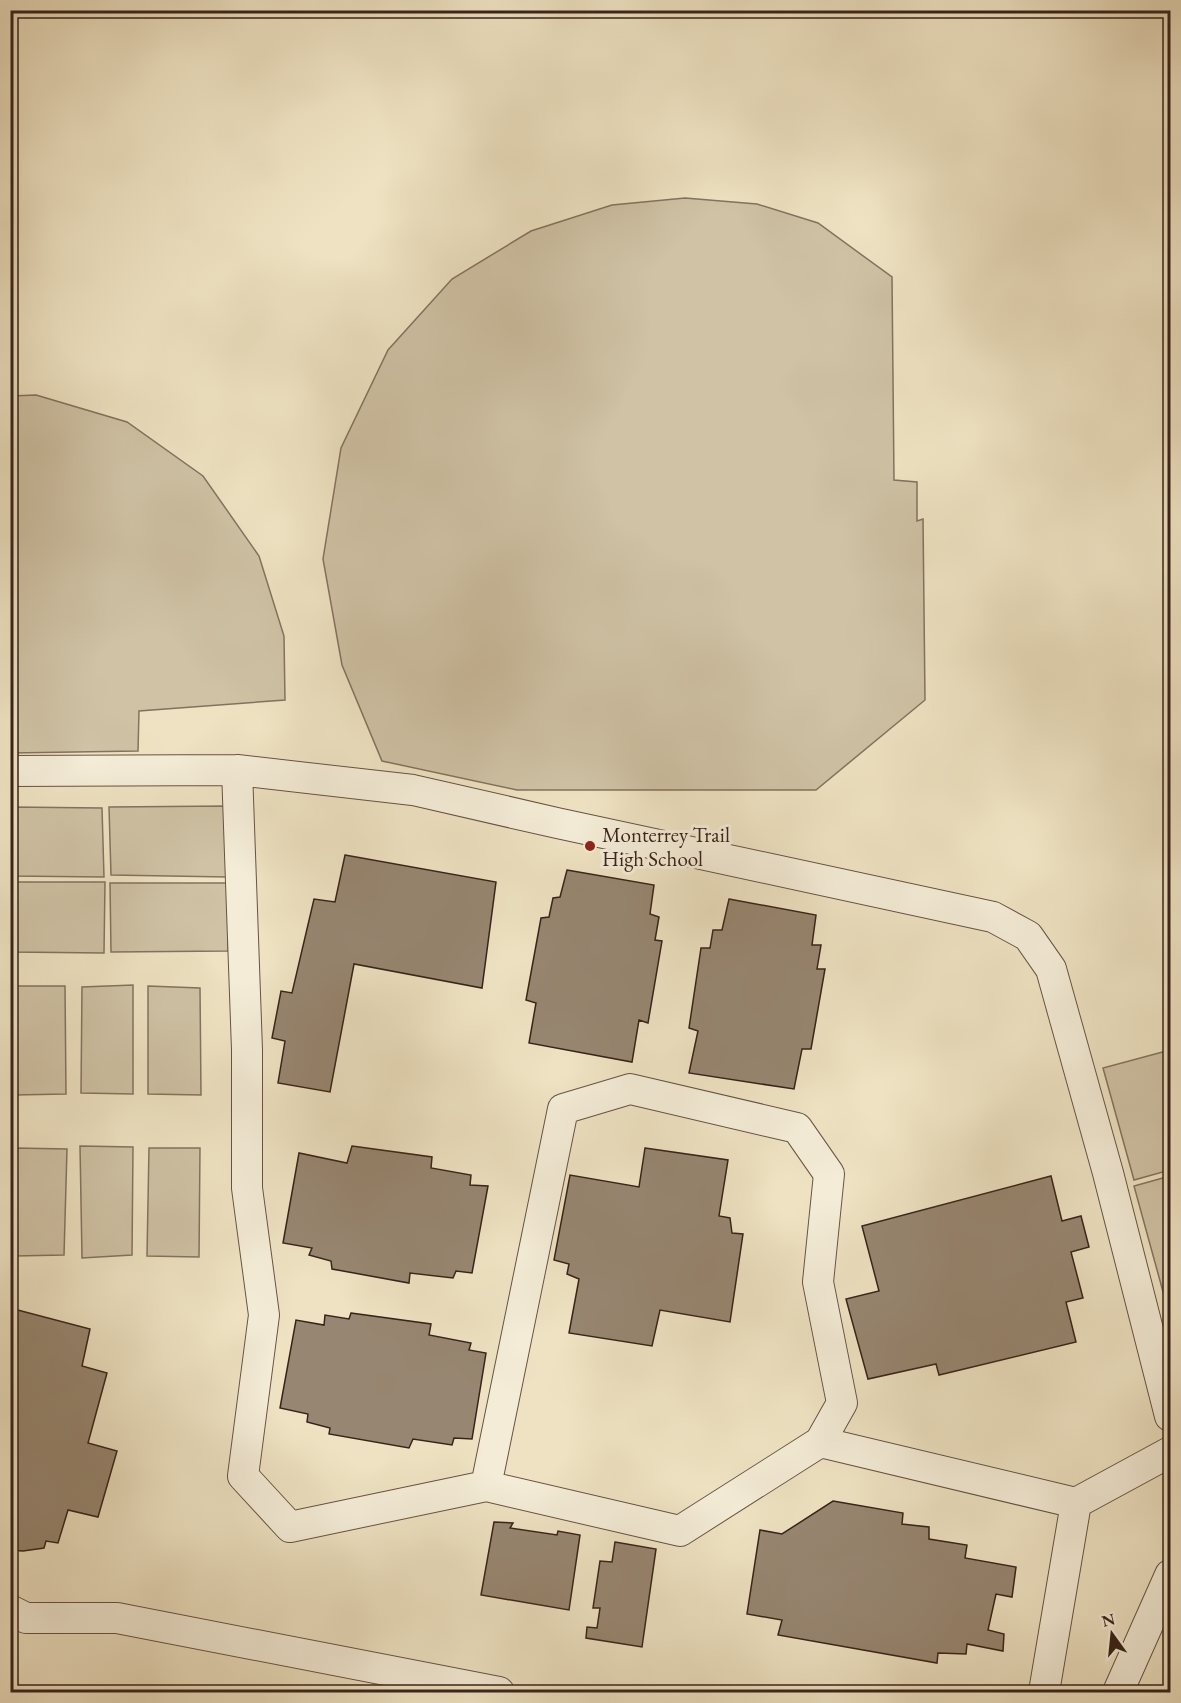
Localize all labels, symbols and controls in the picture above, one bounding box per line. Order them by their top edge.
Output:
place label: Monterrey Trail High School [602,821,730,872]
marker: Monterrey Trail High School [583,839,597,853]
north arrow [1082,1604,1142,1664]
text: N [1099,1608,1117,1632]

